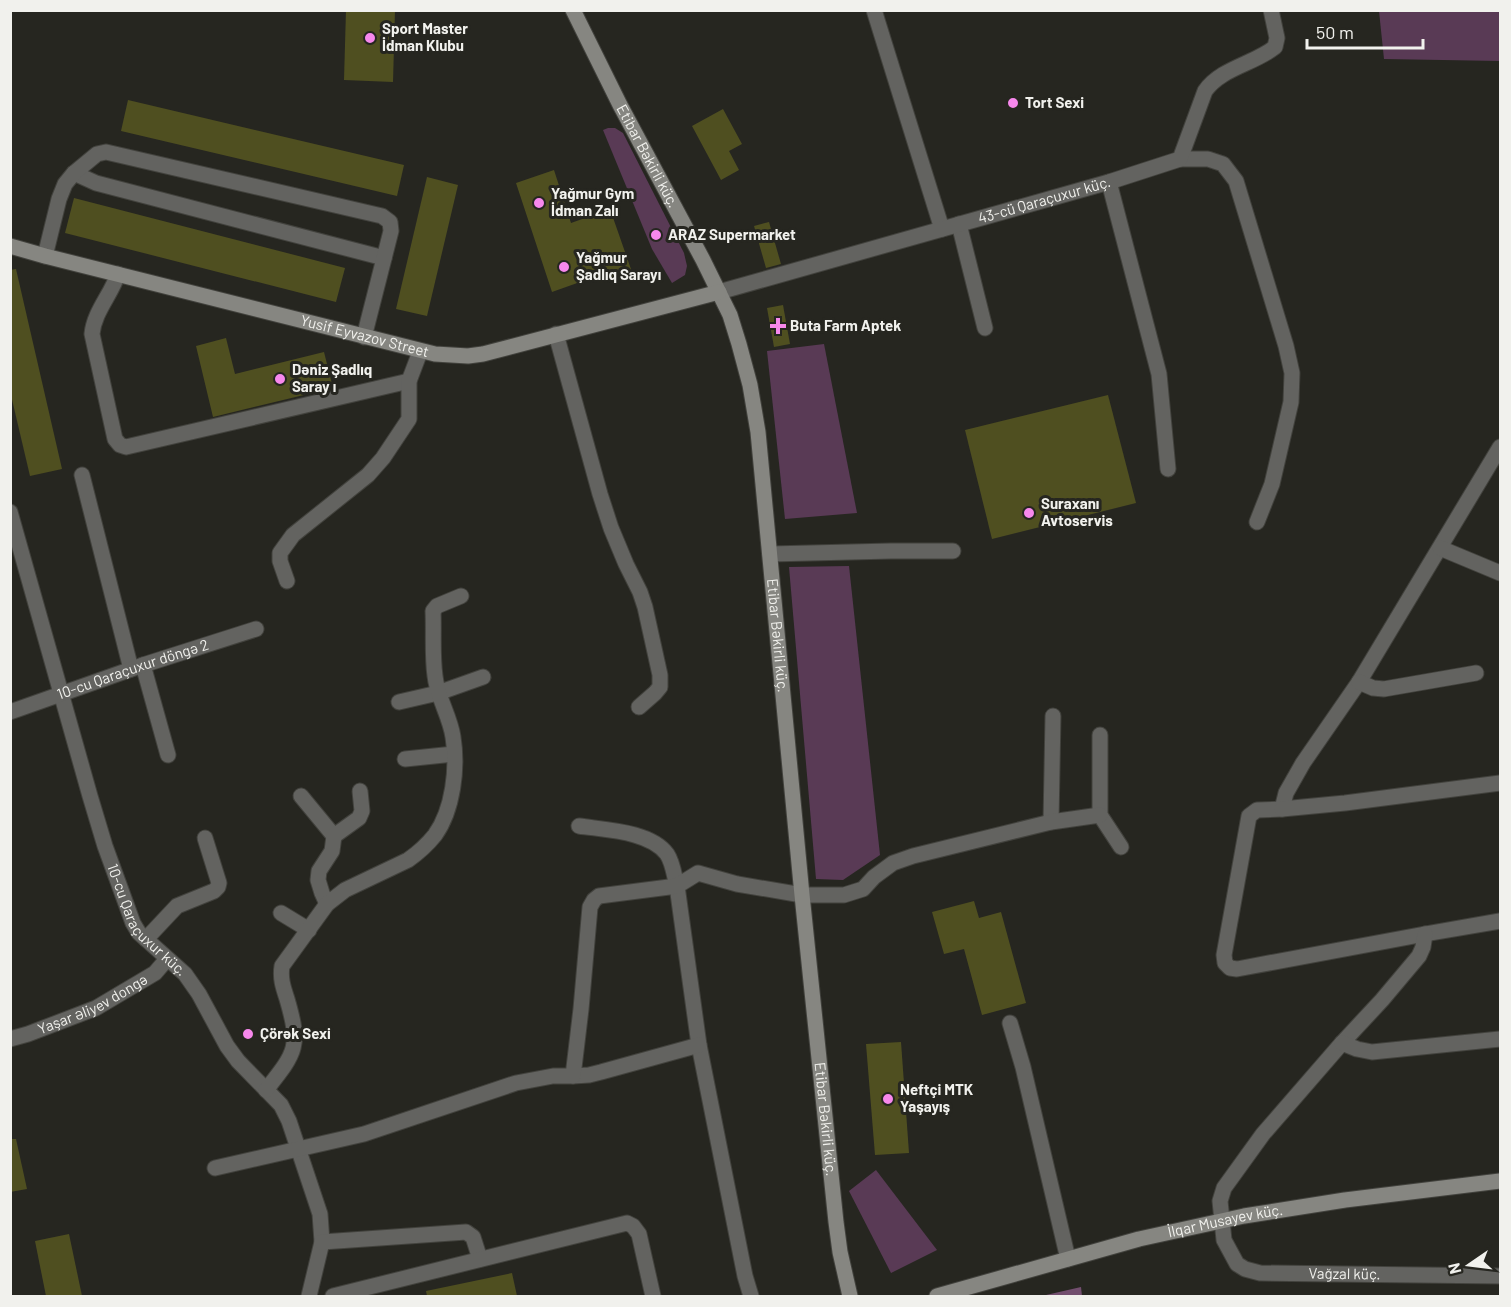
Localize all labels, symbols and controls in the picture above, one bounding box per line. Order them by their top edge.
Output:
scale bar [1307,12,1422,50]
place label: Sport Master İdman Klubu [382,19,468,54]
text: 50 m [1316,21,1354,43]
marker: Sport Master İdman Klubu [363,31,377,45]
place label: Tort Sexi [1025,93,1084,111]
marker: Tort Sexi [1006,96,1020,110]
street label: Etibar Bəkirli küç. [613,101,683,210]
street label: 43-cü Qaraçuxur küç. [976,172,1112,227]
place label: Yağmur Gym İdman Zalı [551,184,634,219]
marker: Yağmur Gym İdman Zalı [532,196,546,210]
place label: ARAZ Supermarket [668,225,796,243]
marker: ARAZ Supermarket [649,228,663,242]
place label: Yağmur Şadlıq Sarayı [576,248,661,283]
marker: Yağmur Şadlıq Sarayı [557,260,571,274]
street label: Yusif Eyvazov Street [299,311,431,360]
place label: Buta Farm Aptek [790,316,901,334]
marker: Buta Farm Aptek [771,319,785,333]
place label: Dəniz Şadlıq Saray ı [292,360,372,395]
marker: Dəniz Şadlıq Saray ı [273,372,287,386]
place label: Suraxanı Avtoservis [1041,494,1113,529]
marker: Suraxanı Avtoservis [1022,506,1036,520]
street label: Etibar Bəkirli küç. [764,578,793,693]
street label: 10-cu Qaraçuxur döngə 2 [54,635,211,703]
street label: 10-cu Qaraçuxur küç. [104,861,191,979]
street label: Yaşar Əliyev dongə [35,969,150,1037]
place label: Çörək Sexi [260,1024,331,1042]
marker: Çörək Sexi [241,1027,255,1041]
street label: Etibar Bəkirli küç. [811,1061,841,1177]
place label: Neftçi MTK Yaşayış [900,1080,974,1115]
marker: Neftçi MTK Yaşayış [881,1092,895,1106]
street label: İlqar Musayev küç. [1166,1200,1284,1240]
north arrow [1439,1235,1499,1295]
text: N [1443,1261,1464,1276]
street label: Vağzal küç. [1309,1264,1381,1283]

